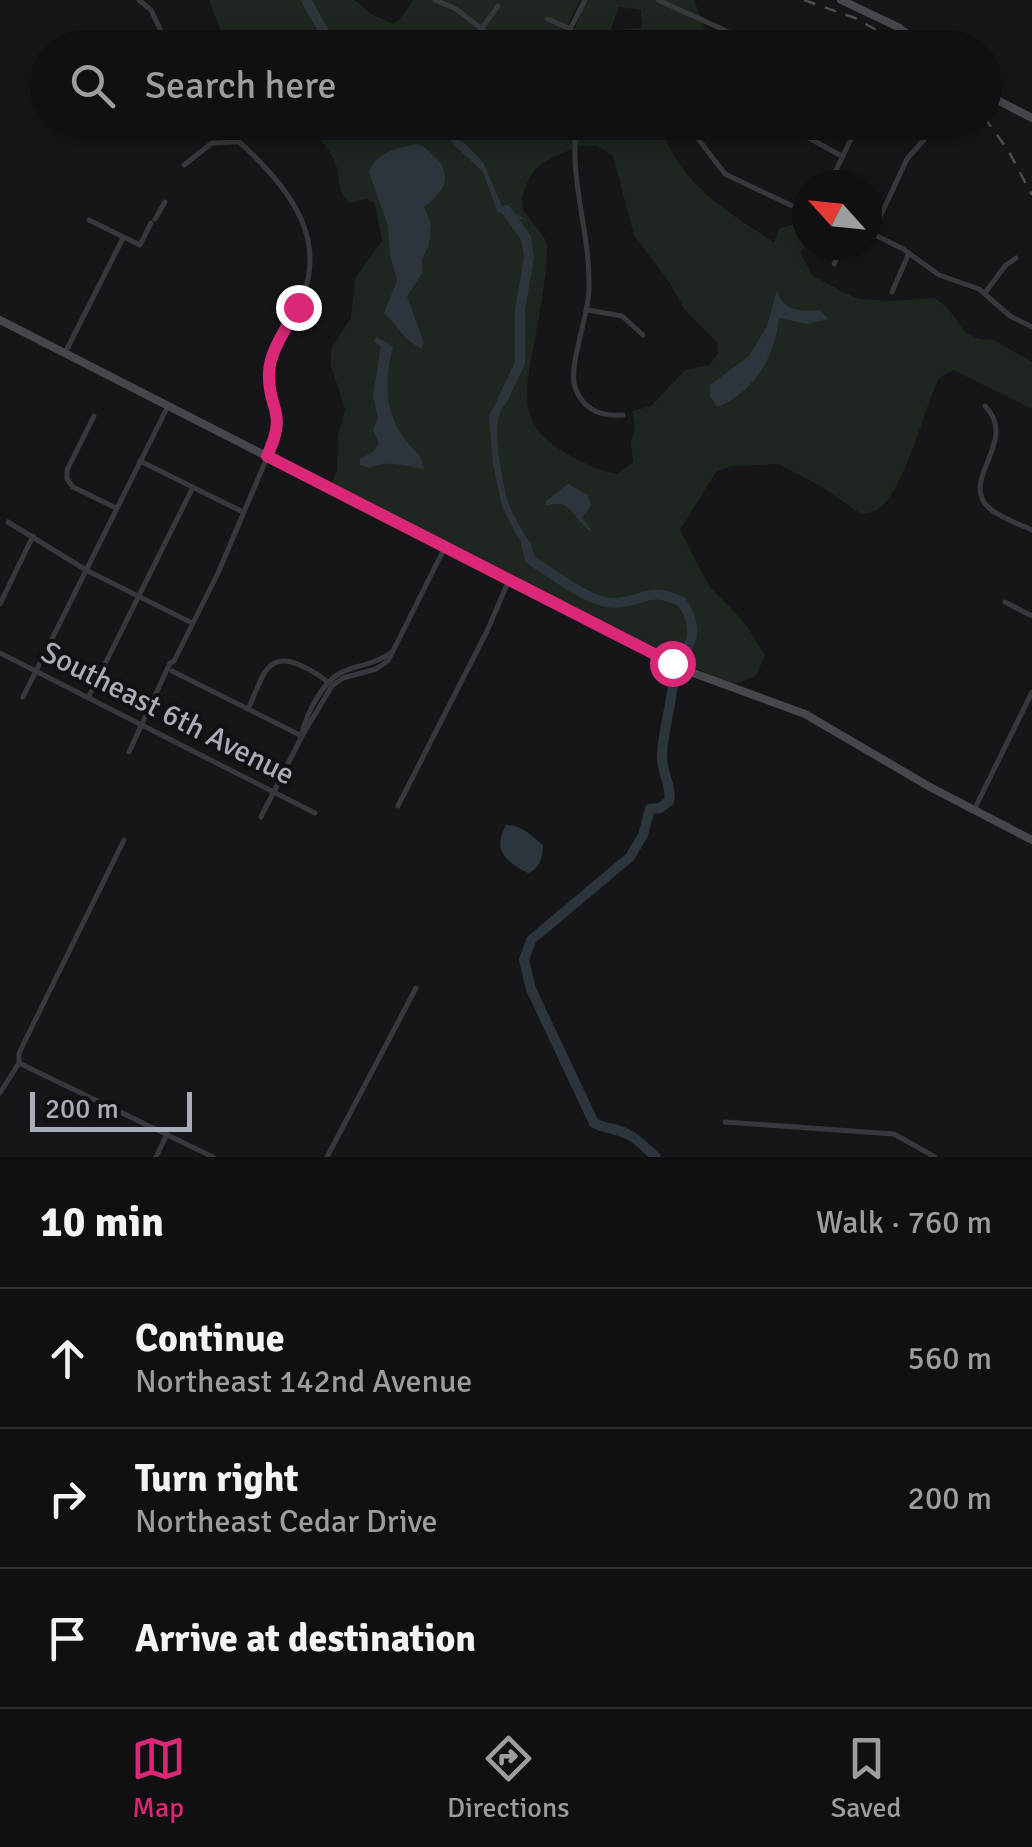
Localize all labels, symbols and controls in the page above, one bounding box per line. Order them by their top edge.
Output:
search box [30,30,1002,140]
icon: search [65,58,120,113]
text: Search here [145,62,337,109]
north arrow [792,170,882,260]
route end [276,285,322,331]
street label: Southeast 6th Avenue [35,634,301,793]
route start [650,641,696,687]
scale bar [30,1087,192,1132]
text: 200 m [45,1092,119,1126]
text: 10 min [40,1197,164,1248]
text: Walk · 760 m [816,1203,992,1242]
text: Continue [135,1315,285,1362]
icon: ahead [40,1331,95,1386]
text: 560 m [908,1339,992,1378]
text: Northeast 142nd Avenue [135,1362,472,1401]
text: Turn right [135,1455,299,1502]
icon: right [40,1471,95,1526]
text: 200 m [908,1479,992,1518]
text: Northeast Cedar Drive [135,1502,438,1541]
icon: arrive [40,1611,95,1666]
text: Arrive at destination [135,1615,476,1662]
tab: Map [131,1731,186,1825]
tab: Directions [447,1731,569,1825]
tab: Saved [831,1731,901,1825]

